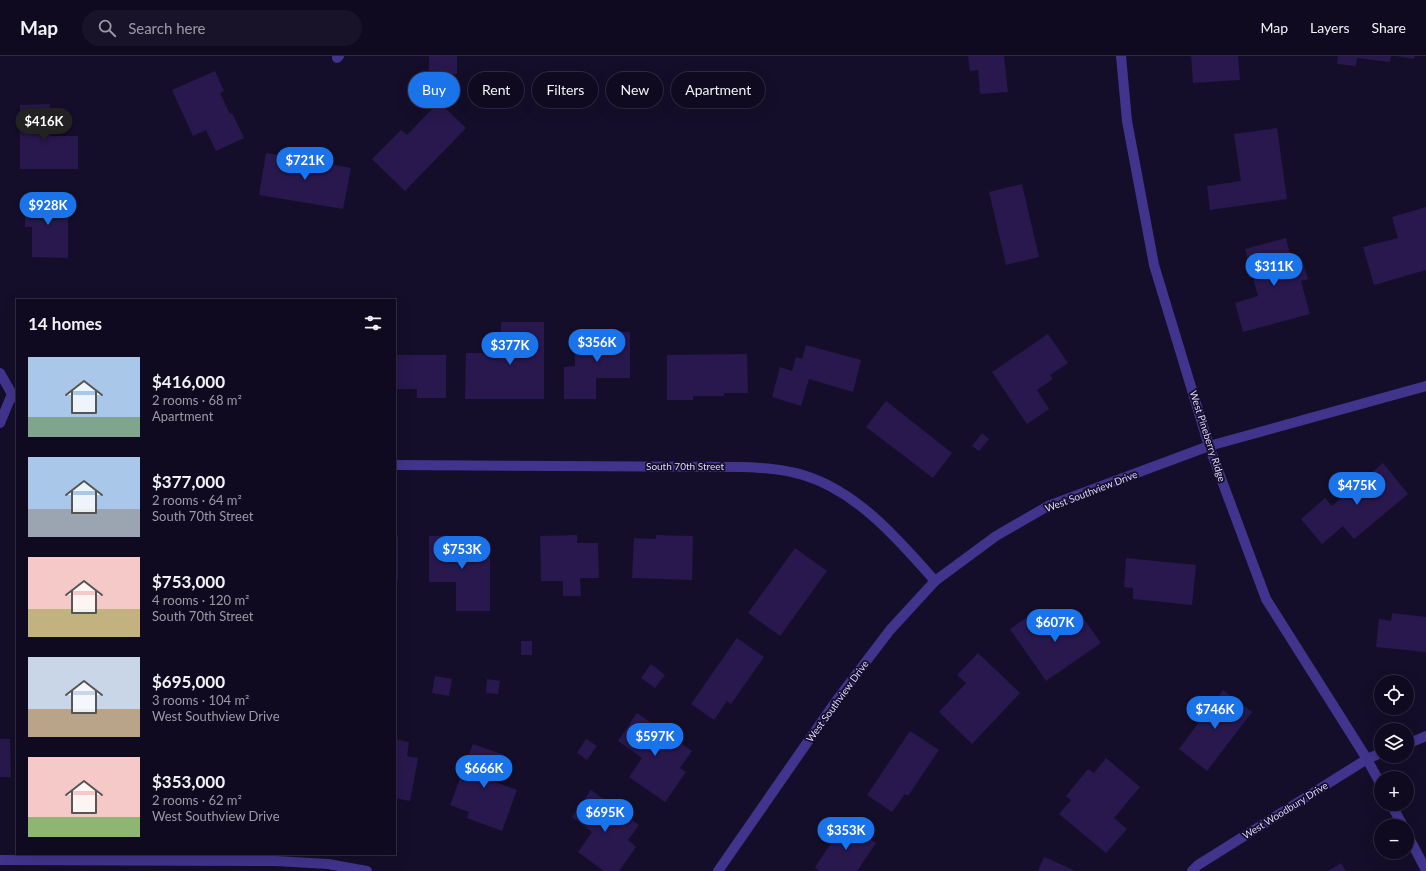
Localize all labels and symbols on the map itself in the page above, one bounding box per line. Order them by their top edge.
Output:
pin: $416K [16,108,72,142]
pin: $721K [277,147,333,181]
pin: $928K [20,192,76,226]
pin: $311K [1246,253,1302,287]
pin: $356K [569,329,625,363]
pin: $377K [482,332,538,366]
street label: West Pineberry Ridge [1188,389,1228,483]
street label: South 70th Street [646,460,724,472]
street label: West Southview Drive [1043,468,1139,514]
pin: $475K [1329,472,1385,506]
pin: $753K [434,536,490,570]
pin: $607K [1027,609,1083,643]
street label: West Southview Drive [803,658,871,744]
pin: $746K [1187,696,1243,730]
pin: $597K [627,723,683,757]
pin: $666K [456,755,512,789]
street label: West Woodbury Drive [1240,779,1330,841]
pin: $695K [577,799,633,833]
pin: $353K [818,817,874,851]

